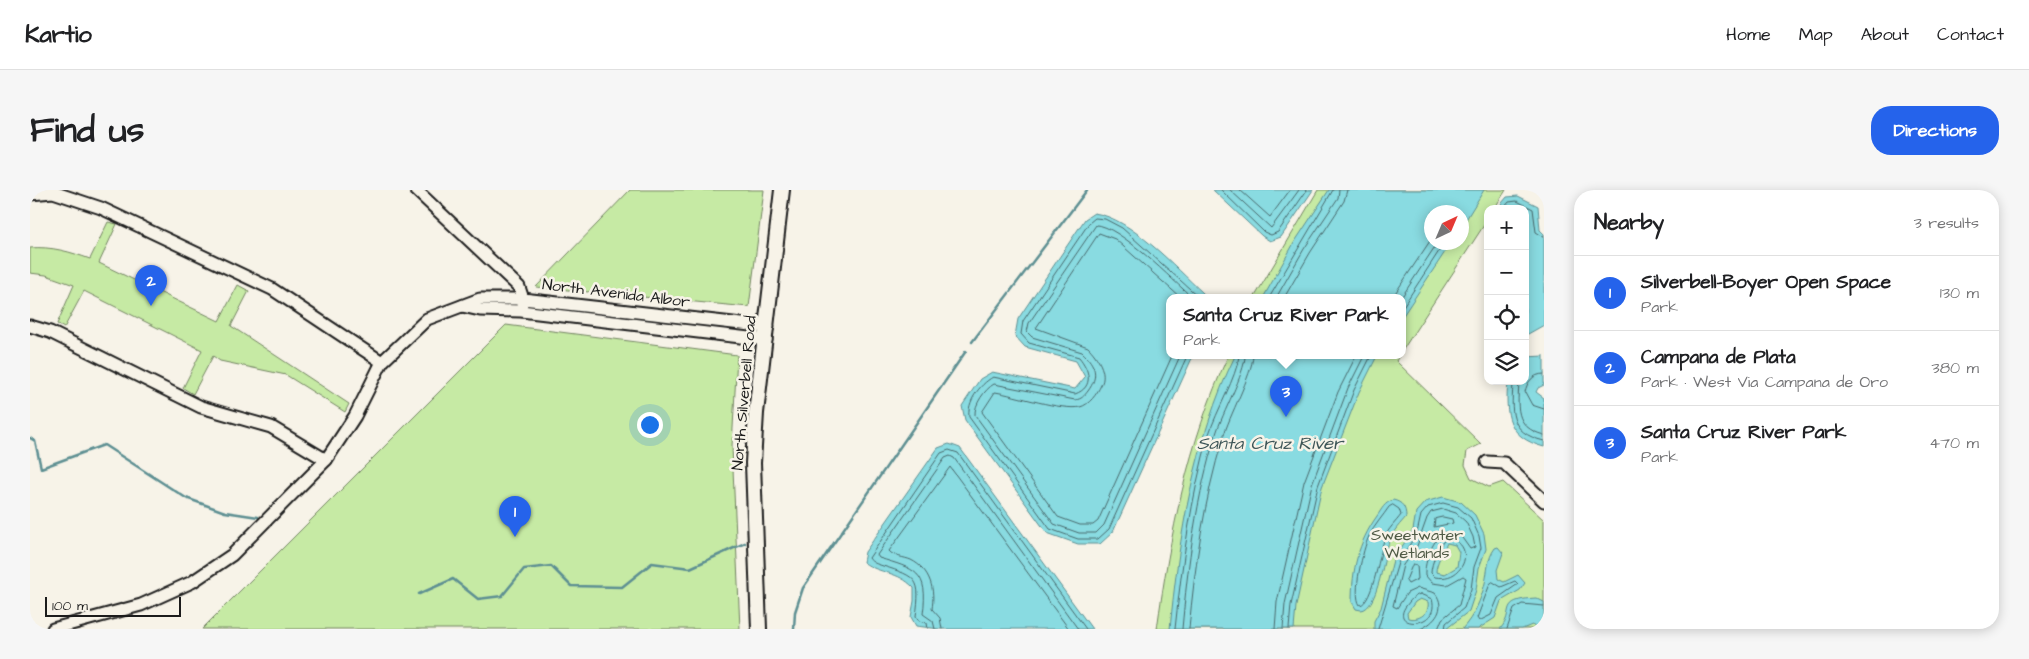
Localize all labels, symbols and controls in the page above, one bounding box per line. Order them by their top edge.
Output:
text: Kartio [25,18,92,52]
text: Home [1726,22,1771,47]
text: Map [1799,22,1833,47]
text: About [1861,22,1909,47]
text: Contact [1937,22,2004,47]
text: Find us [30,106,144,155]
button: Directions [1871,106,1999,155]
north arrow [1424,205,1469,250]
map controls [1484,205,1529,385]
button: + [1484,205,1529,250]
text: Nearby [1594,208,1664,237]
text: 3 results [1914,212,1979,234]
button: − [1484,250,1529,295]
pin: 2 [135,265,167,306]
text: Silverbell-Boyer Open Space [1641,269,1891,296]
street label: North Avenida Albor [541,273,691,313]
text: 1 [1609,282,1611,304]
text: 130 m [1940,282,1979,304]
popup [1166,294,1406,359]
button: locate [1484,295,1529,340]
text: Park [1641,296,1678,318]
text: Santa Cruz River Park [1183,302,1389,329]
street label: North Silverbell Road [726,315,762,471]
text: Park [1183,329,1220,351]
button: layers [1484,340,1529,385]
text: Campana de Plata [1641,344,1796,371]
text: 2 [1605,357,1615,379]
text: 380 m [1932,357,1979,379]
text: Park · West Via Campana de Oro [1641,371,1888,393]
pin: 3 [1270,376,1302,417]
your location [637,412,663,438]
text: Santa Cruz River Park [1641,419,1847,446]
water label: Santa Cruz River [1197,431,1345,456]
text: 3 [1606,432,1614,454]
text: 470 m [1929,432,1979,454]
text: Park [1641,446,1678,468]
pin: 1 [499,496,531,537]
park label: Sweetwater Wetlands [1371,524,1463,564]
scale bar [45,594,181,617]
text: 100 m [52,596,88,616]

